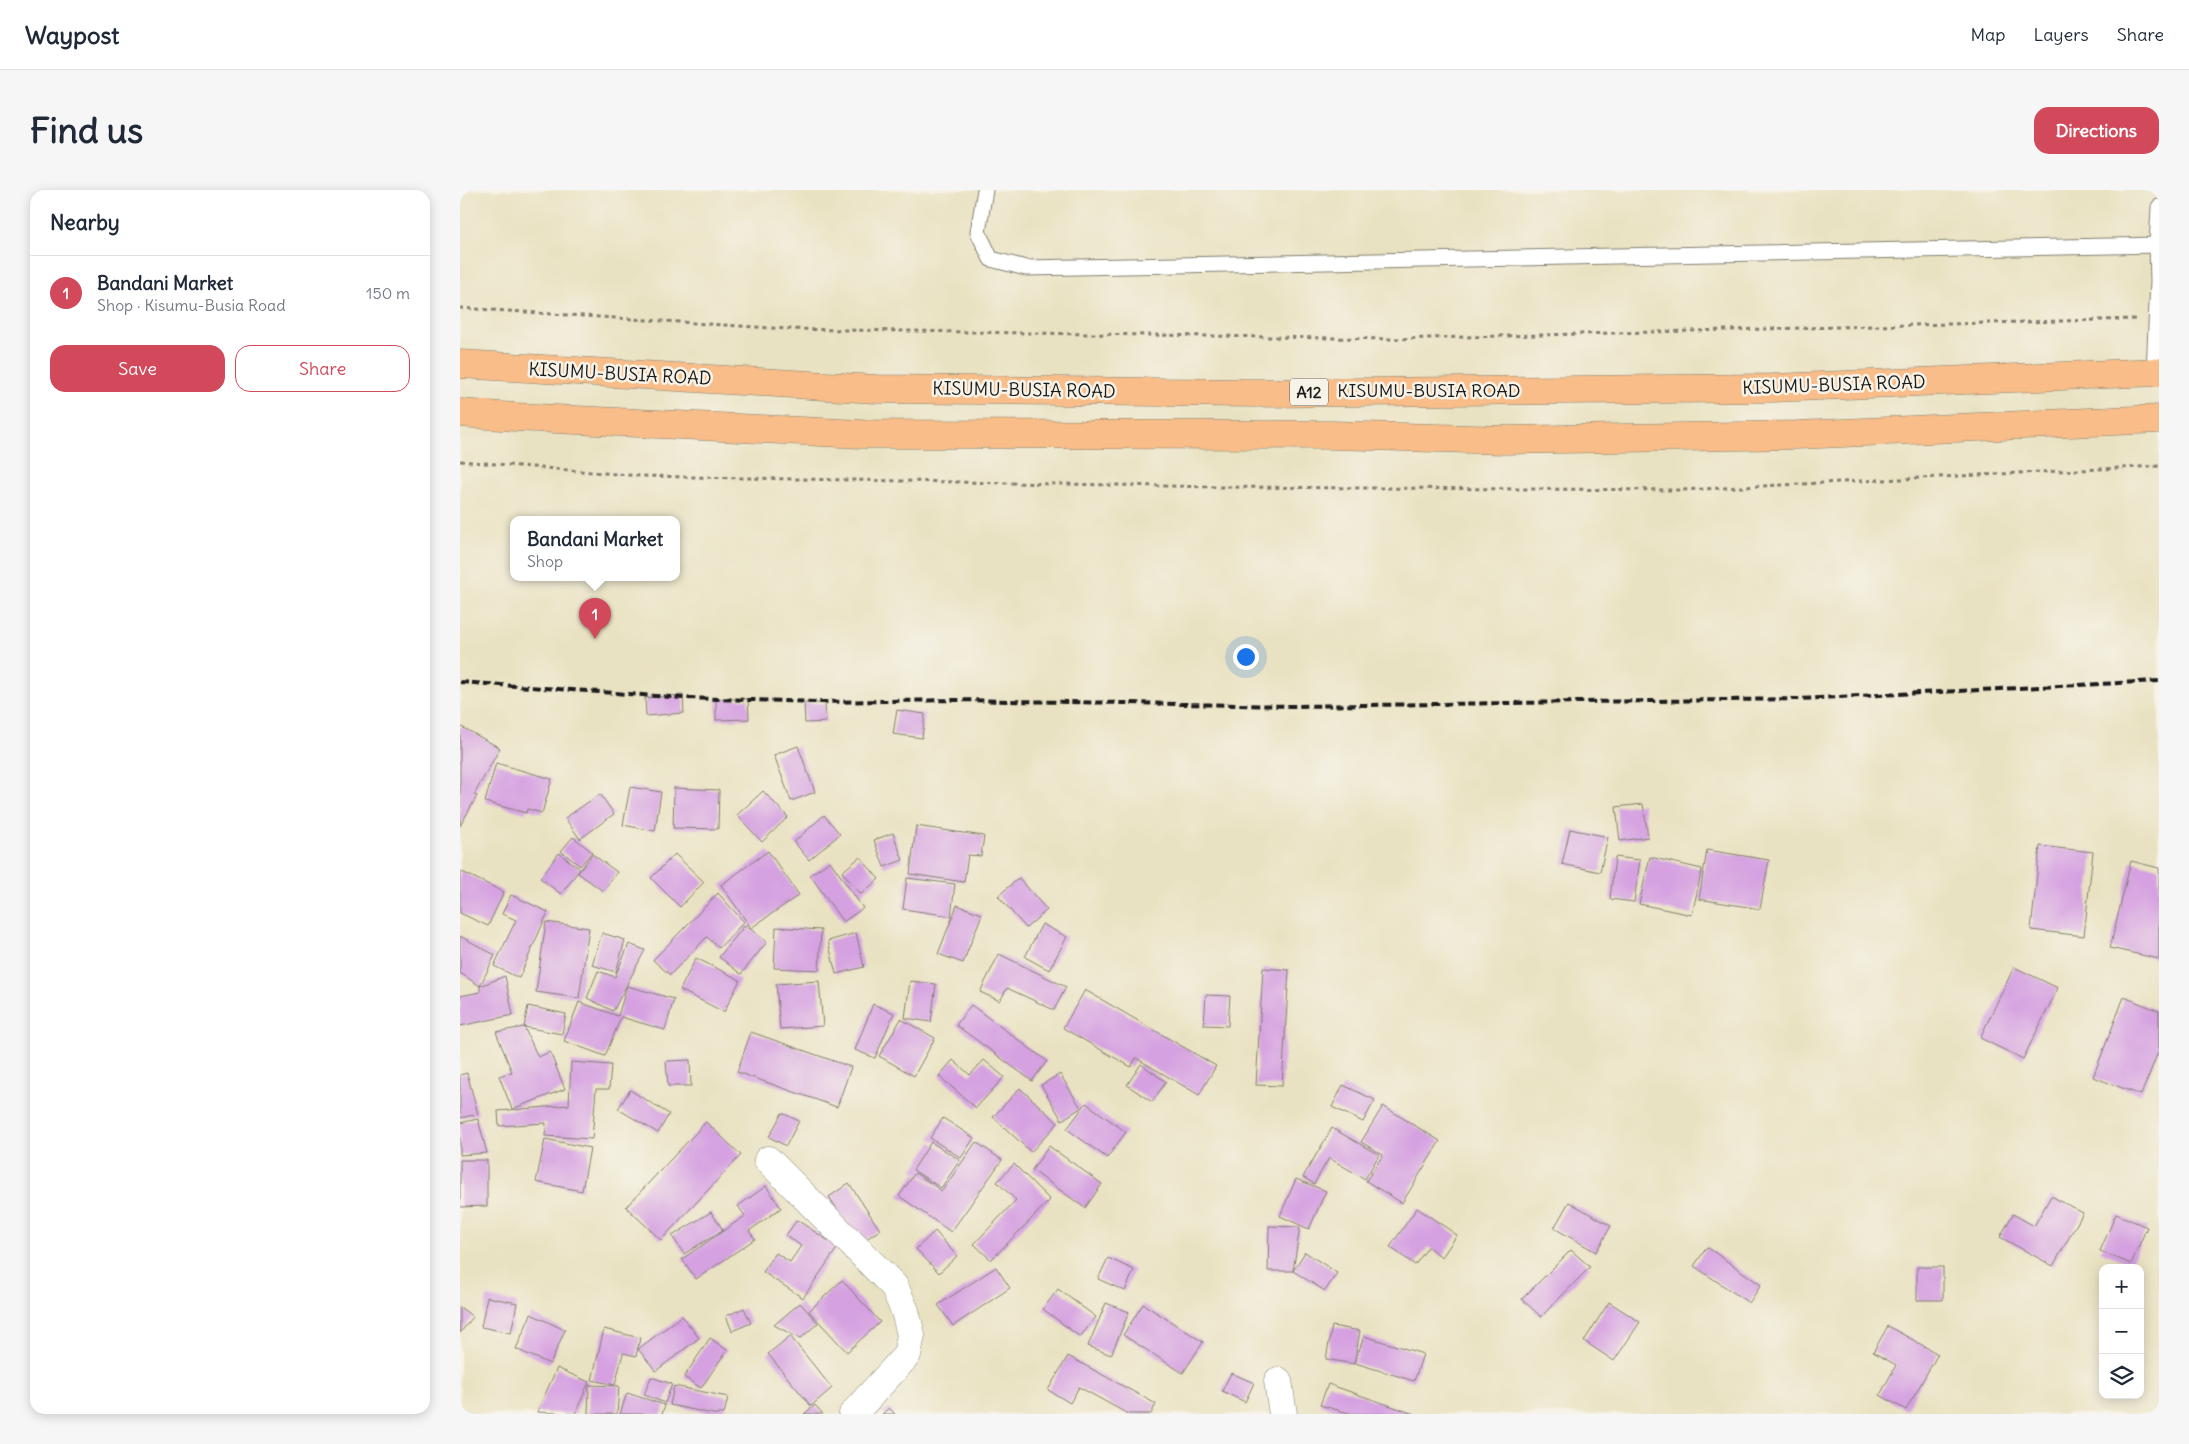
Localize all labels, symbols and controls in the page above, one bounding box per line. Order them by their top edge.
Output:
text: Waypost [25,20,119,50]
text: Map [1970,23,2005,46]
text: Layers [2033,23,2089,46]
text: Share [2117,23,2164,46]
button: Directions [2034,107,2159,154]
text: Find us [30,108,143,152]
text: Nearby [50,209,120,236]
text: Bandani Market [97,271,233,295]
text: 1 [63,283,69,303]
text: 150 m [366,283,410,303]
text: Shop · Kisumu-Busia Road [97,295,286,315]
button: Save [50,345,225,392]
button: Share [235,345,410,392]
street label: KISUMU-BUSIA ROAD [528,357,712,390]
street label: KISUMU-BUSIA ROAD [1742,370,1926,399]
street label: KISUMU-BUSIA ROAD [932,376,1116,403]
road number: A12 [1290,378,1328,406]
street label: KISUMU-BUSIA ROAD [1337,379,1521,402]
popup [510,516,680,581]
text: Bandani Market [527,527,663,551]
text: Shop [527,551,563,571]
pin: 1 [579,598,611,639]
your location [1233,644,1259,670]
map controls [2099,1264,2144,1399]
button: + [2099,1264,2144,1309]
button: − [2099,1309,2144,1354]
button: layers [2099,1354,2144,1399]

